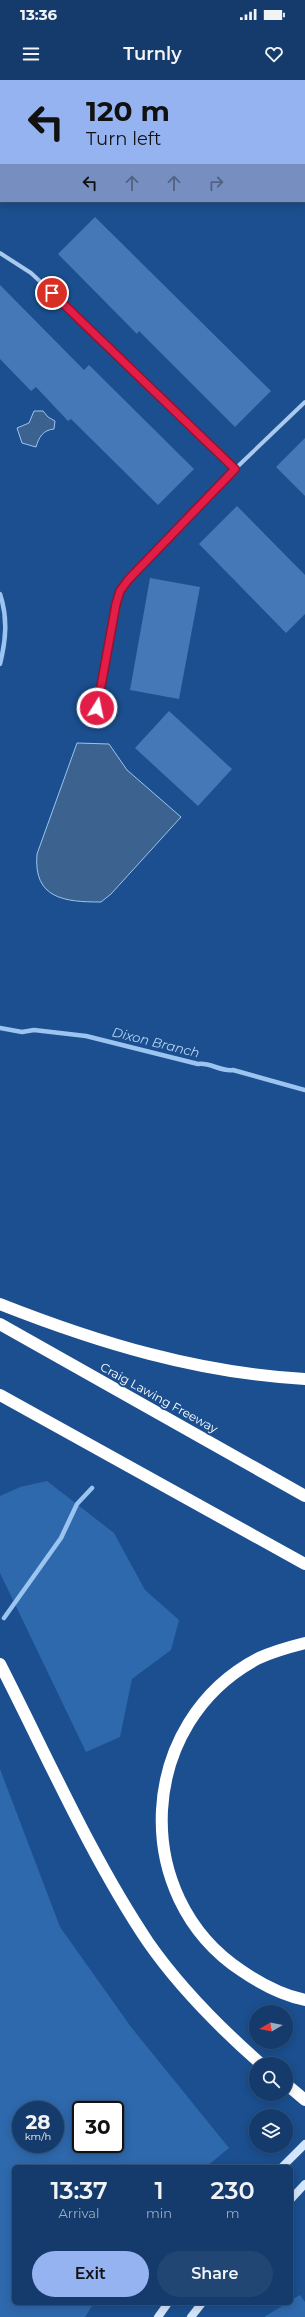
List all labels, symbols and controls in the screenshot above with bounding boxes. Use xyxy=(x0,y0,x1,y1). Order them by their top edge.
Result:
text: 13:36 xyxy=(20,5,57,24)
icon: menu xyxy=(20,43,42,65)
text: Turnly xyxy=(123,43,182,65)
icon: heart xyxy=(263,43,285,65)
text: 120 m xyxy=(86,94,170,128)
icon: left xyxy=(20,96,72,148)
text: Turn left xyxy=(86,128,161,150)
icon: left xyxy=(79,172,101,194)
icon: ahead xyxy=(121,172,143,194)
icon: ahead xyxy=(163,172,185,194)
icon: right xyxy=(205,172,227,194)
pin xyxy=(35,276,69,310)
icon: arrive xyxy=(41,282,63,304)
position arrow xyxy=(76,687,118,729)
water label: Dixon Branch xyxy=(111,1023,201,1061)
street label: Craig Lawing Freeway xyxy=(98,1359,221,1436)
north arrow xyxy=(249,2005,293,2049)
map controls xyxy=(249,2005,293,2153)
button: search xyxy=(249,2057,293,2101)
speed limit sign: 30 xyxy=(72,2101,124,2153)
button: layers xyxy=(249,2109,293,2153)
text: 28 xyxy=(26,2110,51,2134)
text: km/h xyxy=(25,2130,51,2143)
text: 13:37 xyxy=(50,2176,108,2205)
text: 1 xyxy=(155,2176,164,2205)
text: 230 xyxy=(211,2176,255,2205)
text: Arrival xyxy=(59,2205,100,2221)
text: min xyxy=(146,2205,172,2221)
text: m xyxy=(226,2205,239,2221)
button: Exit xyxy=(32,2251,149,2297)
button: Share xyxy=(157,2251,273,2297)

